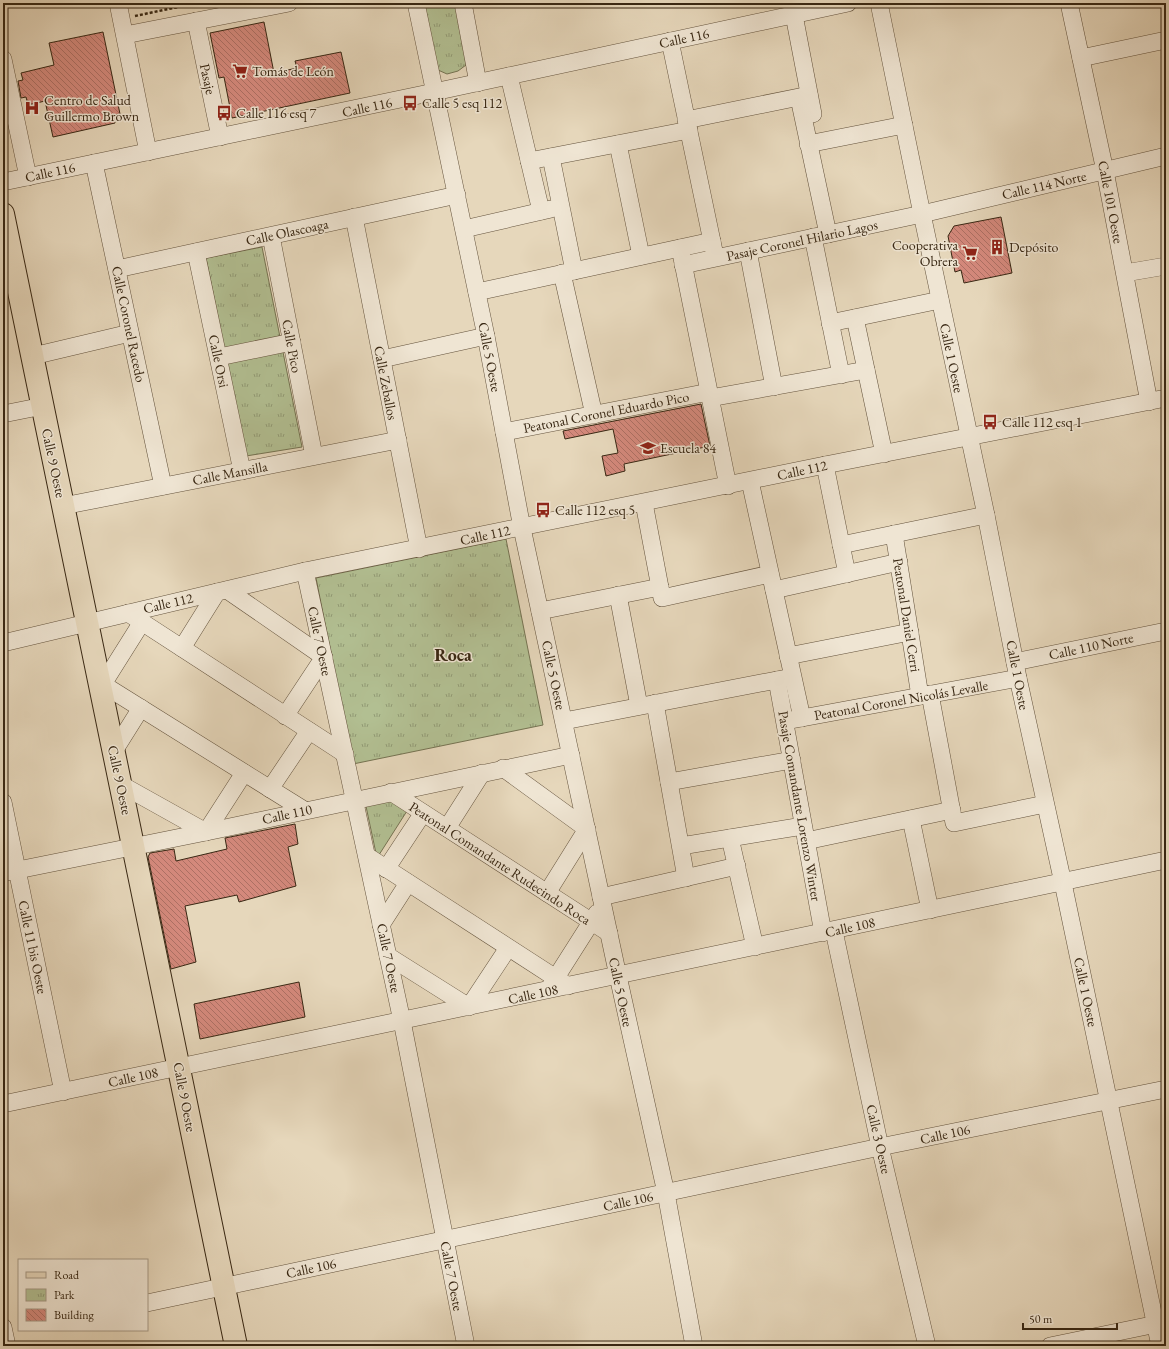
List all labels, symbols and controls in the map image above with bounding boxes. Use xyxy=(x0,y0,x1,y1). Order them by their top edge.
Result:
street label: Calle 116 xyxy=(657,24,711,52)
street label: Pasaje xyxy=(196,62,220,97)
supermarket icon: Tomás de León xyxy=(231,62,249,80)
place label: Tomás de León xyxy=(252,62,334,80)
place label: Centro de Salud Guillermo Brown xyxy=(44,91,140,125)
street label: Calle 116 xyxy=(340,93,394,121)
bus stop icon: Calle 5 esq 112 xyxy=(401,94,419,112)
place label: Calle 5 esq 112 xyxy=(422,94,503,112)
hospital icon: Centro de Salud Guillermo Brown xyxy=(23,99,41,117)
bus stop icon: Calle 116 esq 7 xyxy=(215,104,233,122)
place label: Calle 116 esq 7 xyxy=(236,104,317,122)
street label: Calle 116 xyxy=(23,158,77,186)
street label: Calle 101 Oeste xyxy=(1094,159,1128,245)
street label: Calle 114 Norte xyxy=(1000,166,1088,203)
street label: Calle Olascoaga xyxy=(244,214,330,250)
street label: Pasaje Coronel Hilario Lagos xyxy=(725,215,880,265)
place label: Cooperativa Obrera xyxy=(892,236,958,270)
building icon: Depósito xyxy=(988,238,1006,256)
place label: Depósito xyxy=(1009,238,1059,256)
supermarket icon: Cooperativa Obrera xyxy=(961,244,979,262)
street label: Calle Coronel Racedo xyxy=(108,264,150,384)
street label: Calle Pico xyxy=(278,318,306,374)
street label: Calle 5 Oeste xyxy=(474,321,506,394)
street label: Calle 1 Oeste xyxy=(936,322,968,395)
street label: Calle Orsi xyxy=(205,333,234,390)
street label: Calle Zeballos xyxy=(370,344,402,422)
street label: Peatonal Coronel Eduardo Pico xyxy=(522,387,691,437)
bus stop icon: Calle 112 esq 1 xyxy=(981,413,999,431)
place label: Calle 112 esq 1 xyxy=(1002,413,1082,431)
street label: Calle 9 Oeste xyxy=(38,427,70,500)
school or university icon: Escuela 84 xyxy=(639,439,657,457)
place label: Escuela 84 xyxy=(660,439,716,457)
street label: Calle 112 xyxy=(775,456,829,484)
street label: Calle Mansilla xyxy=(191,457,269,489)
bus stop icon: Calle 112 esq 5 xyxy=(534,501,552,519)
place label: Calle 112 esq 5 xyxy=(555,501,635,519)
street label: Calle 112 xyxy=(458,521,512,549)
street label: Peatonal Daniel Cerri xyxy=(889,557,925,674)
street label: Calle 112 xyxy=(141,588,195,617)
street label: Calle 7 Oeste xyxy=(304,605,336,678)
street label: Calle 110 Norte xyxy=(1047,628,1135,664)
street label: Calle 5 Oeste xyxy=(538,639,570,712)
street label: Calle 1 Oeste xyxy=(1002,639,1034,712)
district label: Roca xyxy=(434,643,472,666)
street label: Peatonal Coronel Nicolás Levalle xyxy=(813,676,990,724)
street label: Pasaje Comandante Lorenzo Winter xyxy=(774,709,826,903)
street label: Calle 9 Oeste xyxy=(104,744,136,817)
street label: Peatonal Comandante Rudecindo Roca xyxy=(406,797,595,929)
street label: Calle 110 xyxy=(260,800,314,828)
street label: Calle 11 bis Oeste xyxy=(14,899,52,996)
street label: Calle 108 xyxy=(823,913,877,941)
street label: Calle 7 Oeste xyxy=(373,922,405,995)
street label: Calle 5 Oeste xyxy=(605,956,637,1029)
street label: Calle 1 Oeste xyxy=(1070,956,1102,1029)
street label: Calle 108 xyxy=(506,980,560,1008)
street label: Calle 9 Oeste xyxy=(169,1061,201,1134)
street label: Calle 108 xyxy=(106,1063,160,1091)
street label: Calle 3 Oeste xyxy=(862,1103,896,1176)
street label: Calle 106 xyxy=(918,1120,972,1148)
street label: Calle 106 xyxy=(601,1187,655,1215)
street label: Calle 7 Oeste xyxy=(436,1240,468,1313)
street label: Calle 106 xyxy=(284,1254,338,1282)
legend xyxy=(18,1259,148,1331)
text: Road xyxy=(54,1267,80,1283)
text: Park xyxy=(54,1287,75,1303)
scale bar xyxy=(1023,1305,1117,1331)
text: Building xyxy=(54,1307,95,1323)
text: 50 m xyxy=(1029,1311,1053,1327)

